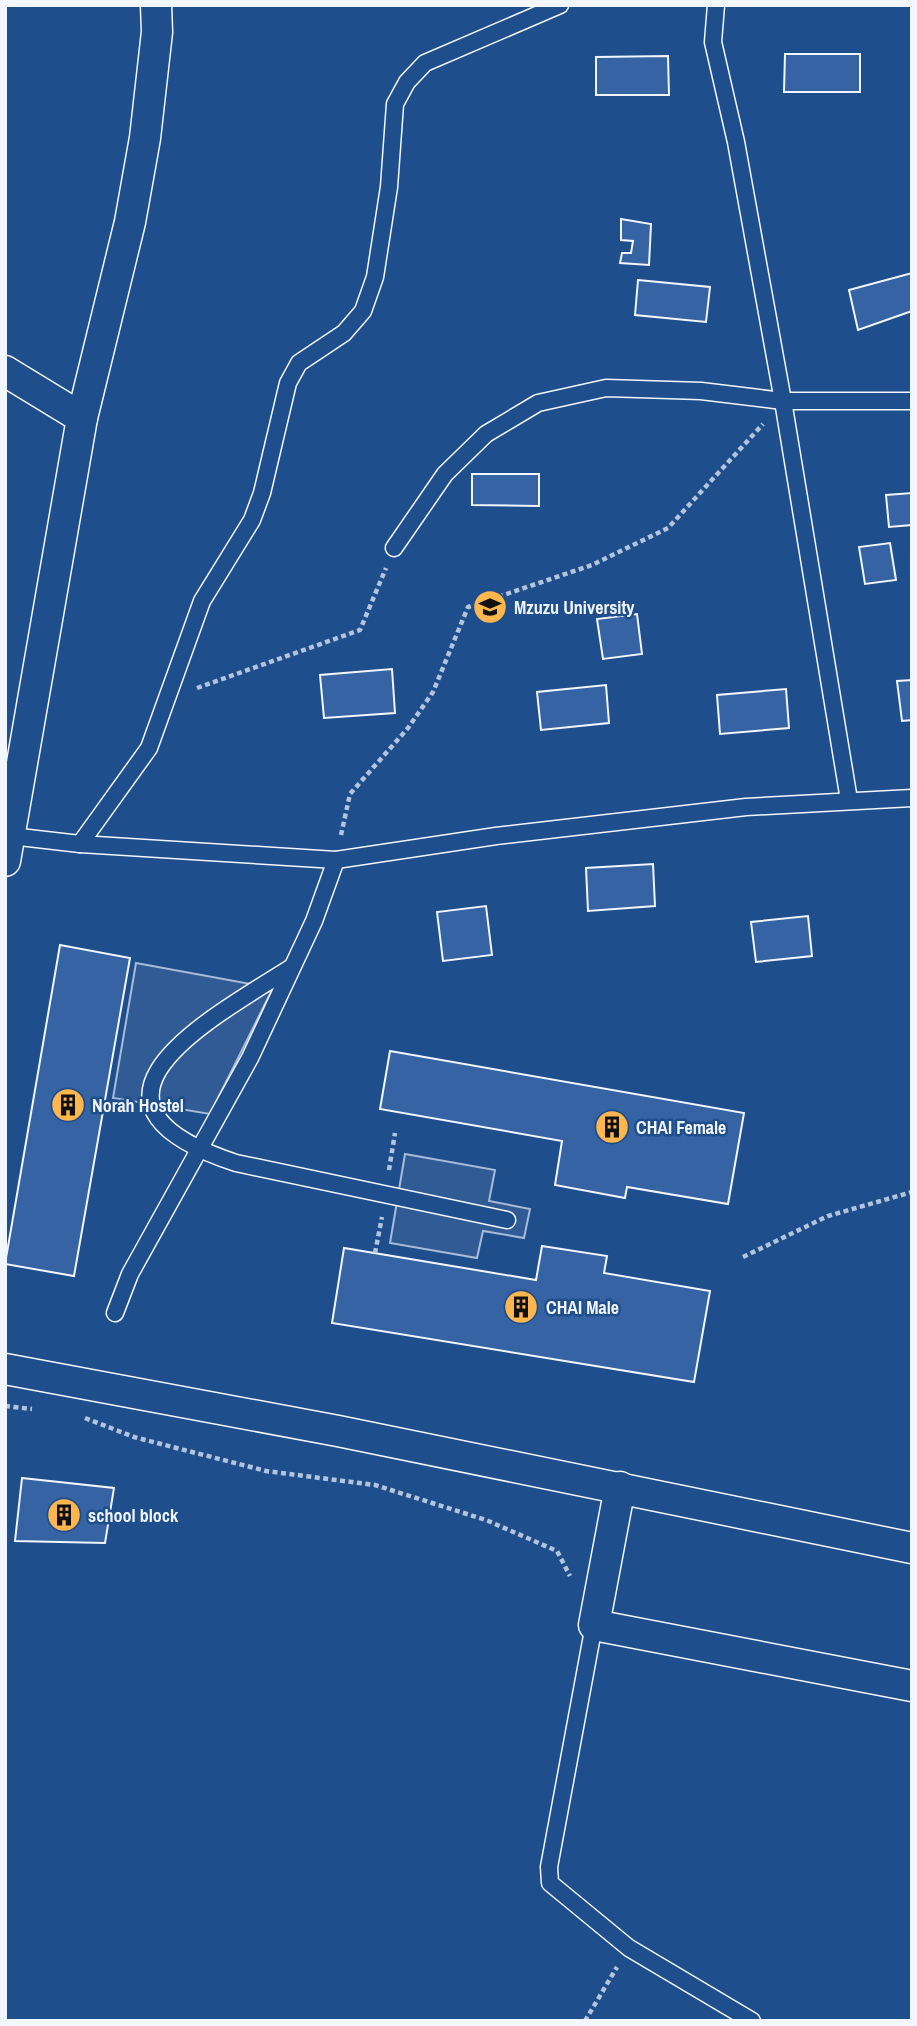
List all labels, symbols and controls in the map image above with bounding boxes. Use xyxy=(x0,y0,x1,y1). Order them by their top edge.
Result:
school or university icon: Mzuzu University xyxy=(471,588,509,626)
place label: Mzuzu University xyxy=(514,595,635,620)
building icon: Norah Hostel xyxy=(49,1086,87,1124)
place label: Norah Hostel xyxy=(92,1093,184,1118)
building icon: CHAI Female xyxy=(593,1108,631,1146)
place label: CHAI Female xyxy=(636,1115,726,1140)
building icon: CHAI Male xyxy=(502,1288,540,1326)
place label: CHAI Male xyxy=(546,1295,619,1320)
building icon: school block xyxy=(45,1496,83,1534)
place label: school block xyxy=(88,1503,179,1528)

